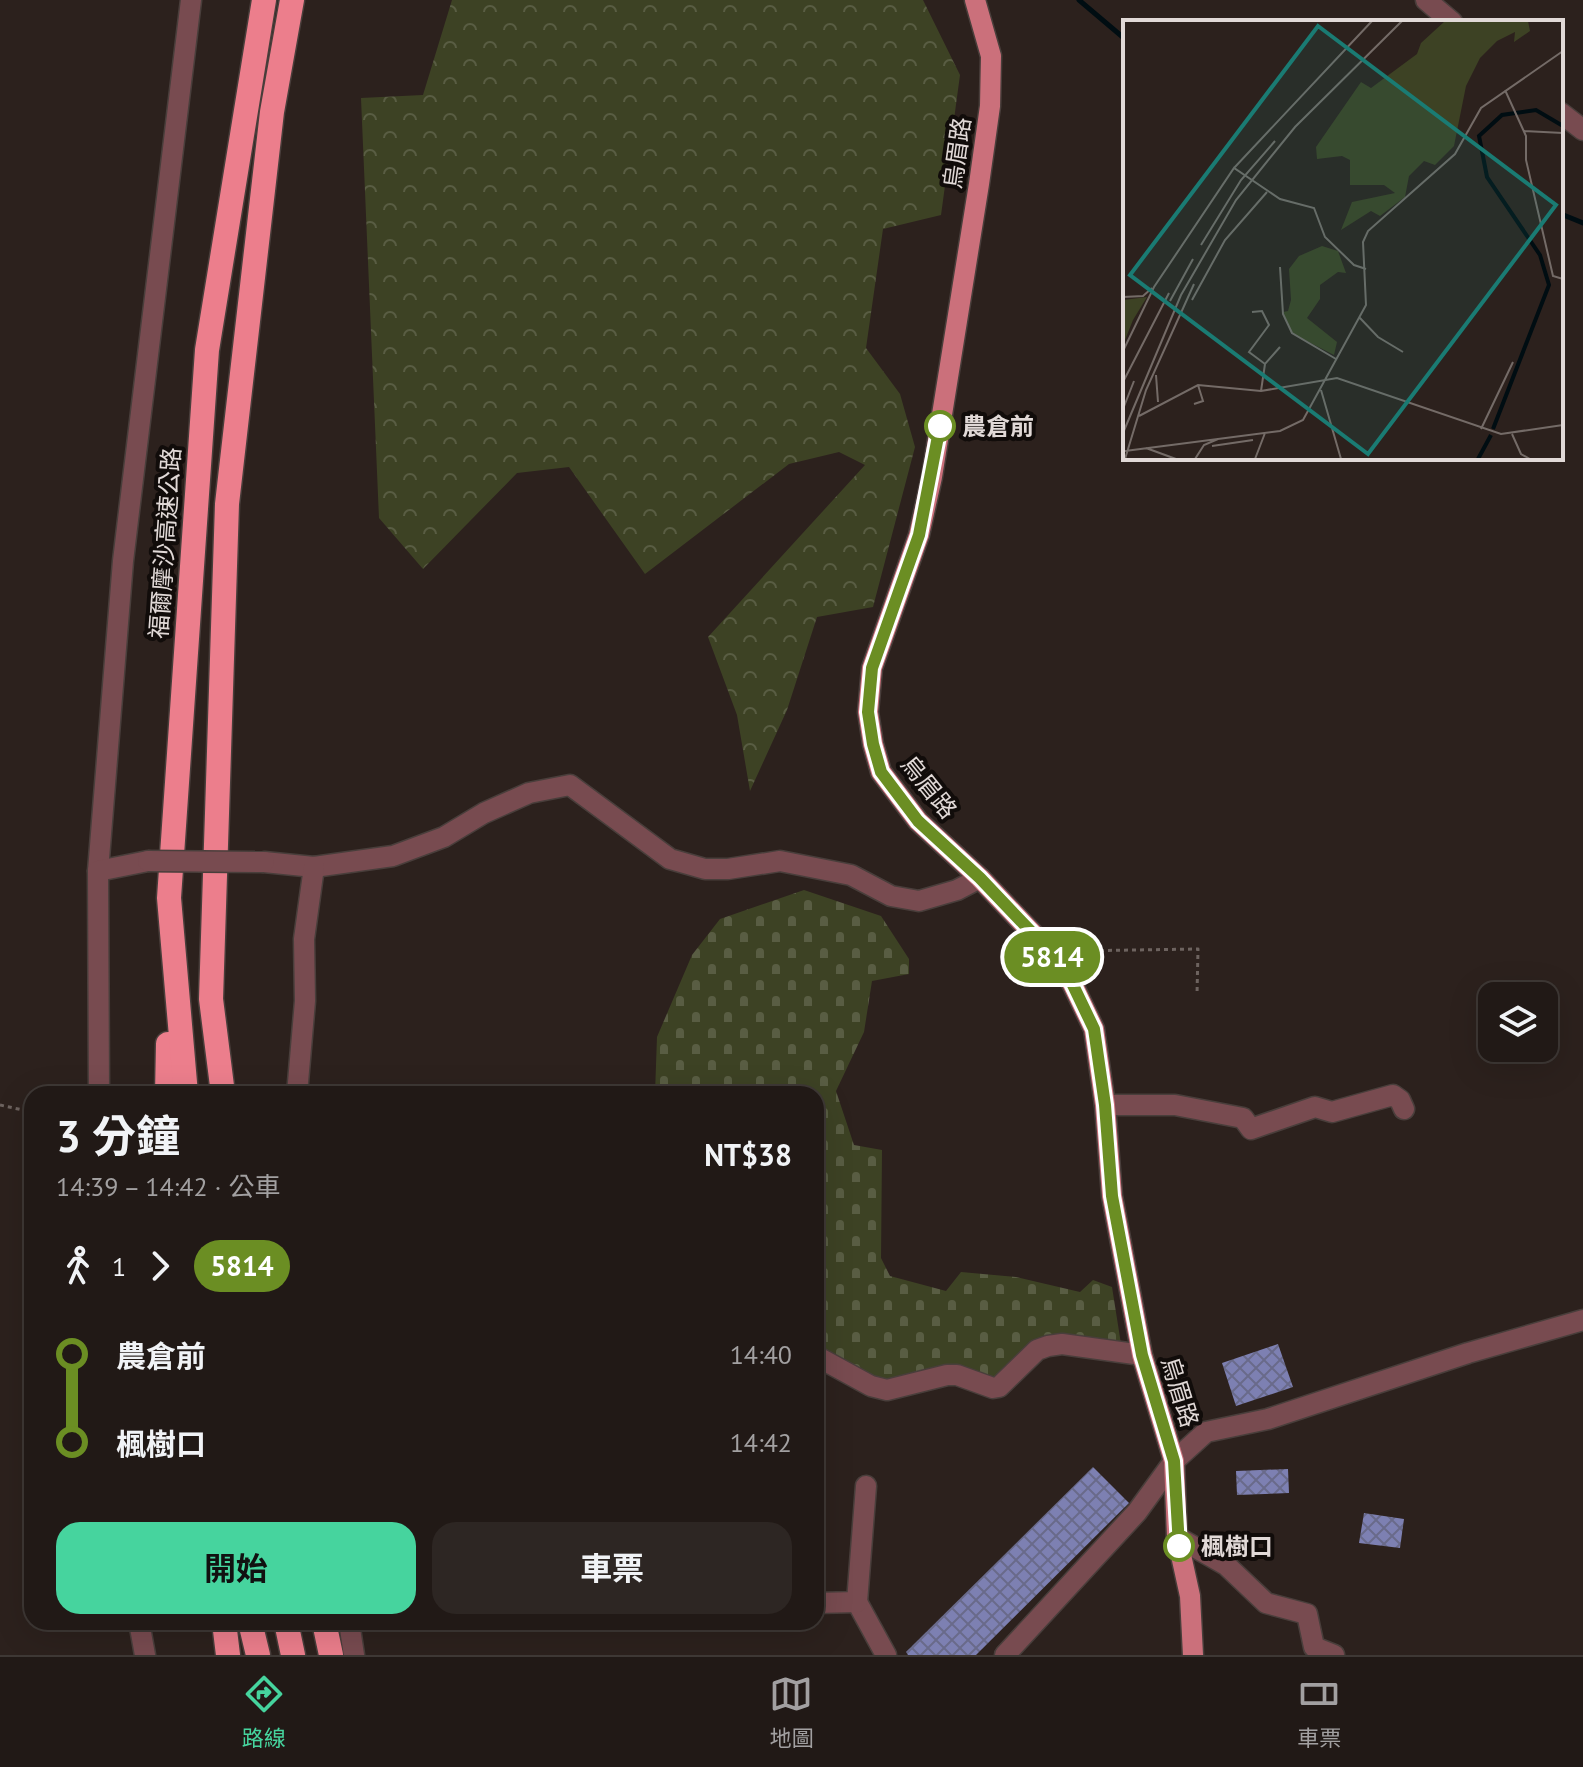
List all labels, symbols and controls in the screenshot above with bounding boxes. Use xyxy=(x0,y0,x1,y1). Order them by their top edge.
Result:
inset map xyxy=(1123,20,1563,460)
street label: 烏眉路 xyxy=(937,115,977,191)
marker: 農倉前 xyxy=(925,411,955,441)
place label: 農倉前 xyxy=(962,411,1034,442)
street label: 福爾摩沙高速公路 xyxy=(143,446,187,640)
street label: 烏眉路 xyxy=(894,749,964,825)
line badge: 5814 xyxy=(996,931,1108,983)
text: 5814 xyxy=(1020,938,1084,975)
map controls xyxy=(1478,982,1558,1062)
button: layers xyxy=(1478,982,1558,1062)
text: 3 分鐘 xyxy=(56,1107,180,1164)
text: NT$38 xyxy=(704,1135,792,1174)
text: 14:39 – 14:42 · 公車 xyxy=(56,1170,280,1203)
icon: walk xyxy=(56,1244,100,1288)
icon: forward xyxy=(138,1244,182,1288)
text: 5814 xyxy=(210,1247,274,1284)
text: 1 xyxy=(112,1250,126,1283)
text: 農倉前 xyxy=(116,1336,206,1375)
text: 14:40 xyxy=(730,1338,792,1371)
street label: 烏眉路 xyxy=(1155,1353,1205,1431)
text: 楓樹口 xyxy=(116,1424,206,1463)
text: 14:42 xyxy=(730,1426,792,1459)
button: 開始 xyxy=(56,1522,416,1614)
button: 車票 xyxy=(432,1522,792,1614)
marker: 楓樹口 xyxy=(1164,1531,1194,1561)
place label: 楓樹口 xyxy=(1201,1531,1273,1562)
tab: 路線 xyxy=(242,1672,286,1752)
tab: 地圖 xyxy=(769,1672,813,1752)
tab: 車票 xyxy=(1297,1672,1341,1752)

